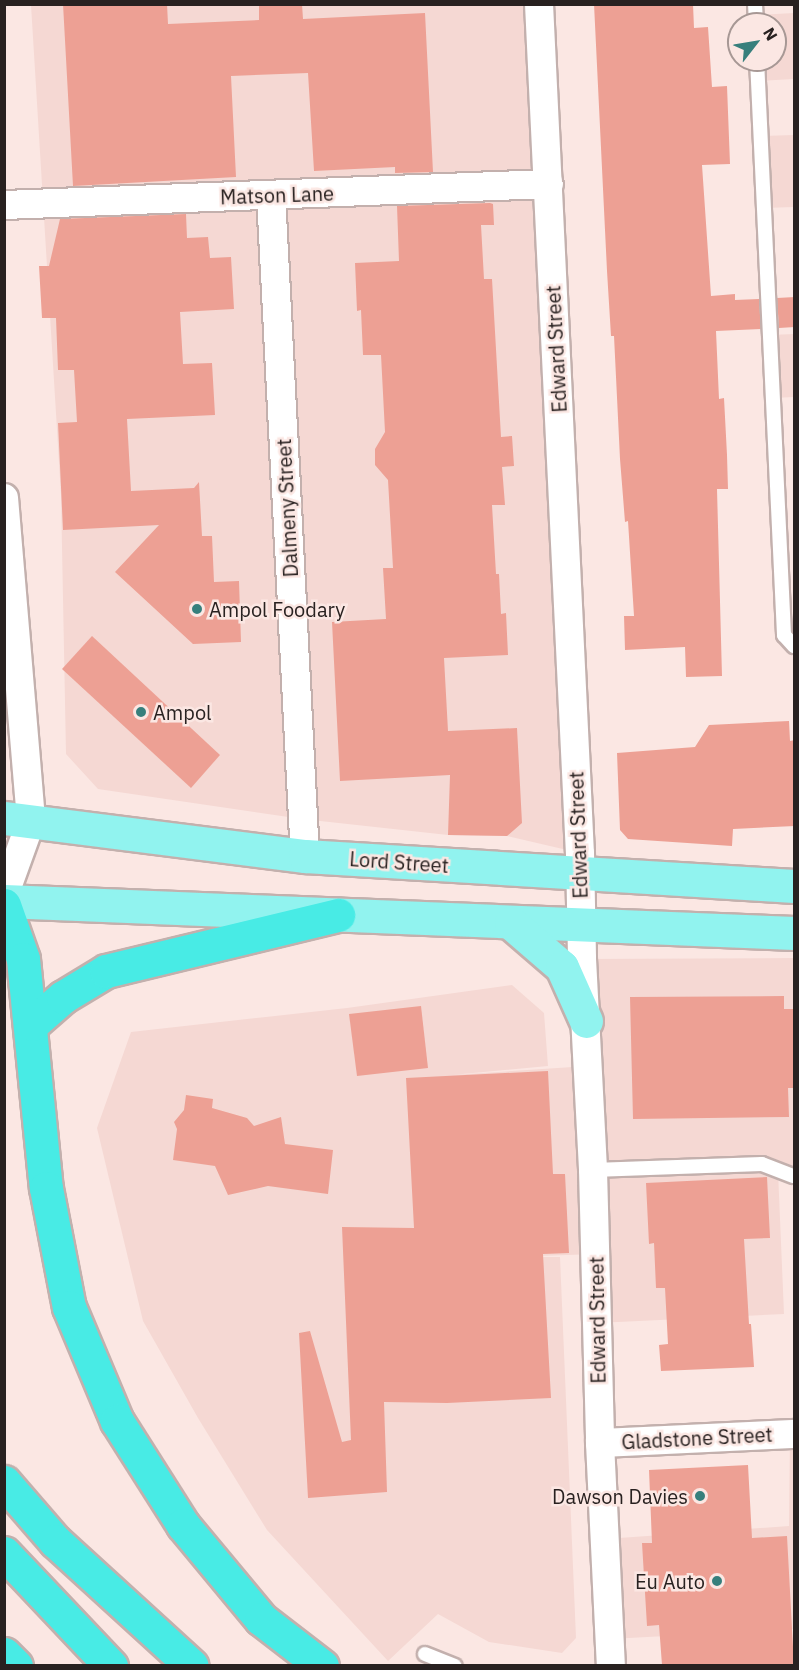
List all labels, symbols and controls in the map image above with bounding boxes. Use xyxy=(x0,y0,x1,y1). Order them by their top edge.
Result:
north arrow xyxy=(727,12,787,72)
text: N xyxy=(759,24,782,44)
street label: Matson Lane xyxy=(220,181,334,209)
street label: Edward Street xyxy=(541,285,571,413)
street label: Dalmeny Street xyxy=(271,438,303,578)
place label: Ampol Foodary xyxy=(209,597,345,621)
marker: Ampol Foodary xyxy=(190,602,204,616)
place label: Ampol xyxy=(153,700,212,724)
marker: Ampol xyxy=(134,705,148,719)
street label: Edward Street xyxy=(564,771,592,899)
street label: Lord Street xyxy=(349,847,449,877)
street label: Edward Street xyxy=(584,1256,610,1384)
street label: Gladstone Street xyxy=(621,1422,773,1454)
place label: Dawson Davies xyxy=(552,1484,688,1508)
marker: Dawson Davies xyxy=(693,1489,707,1503)
place label: Eu Auto xyxy=(635,1569,705,1593)
marker: Eu Auto xyxy=(710,1574,724,1588)

